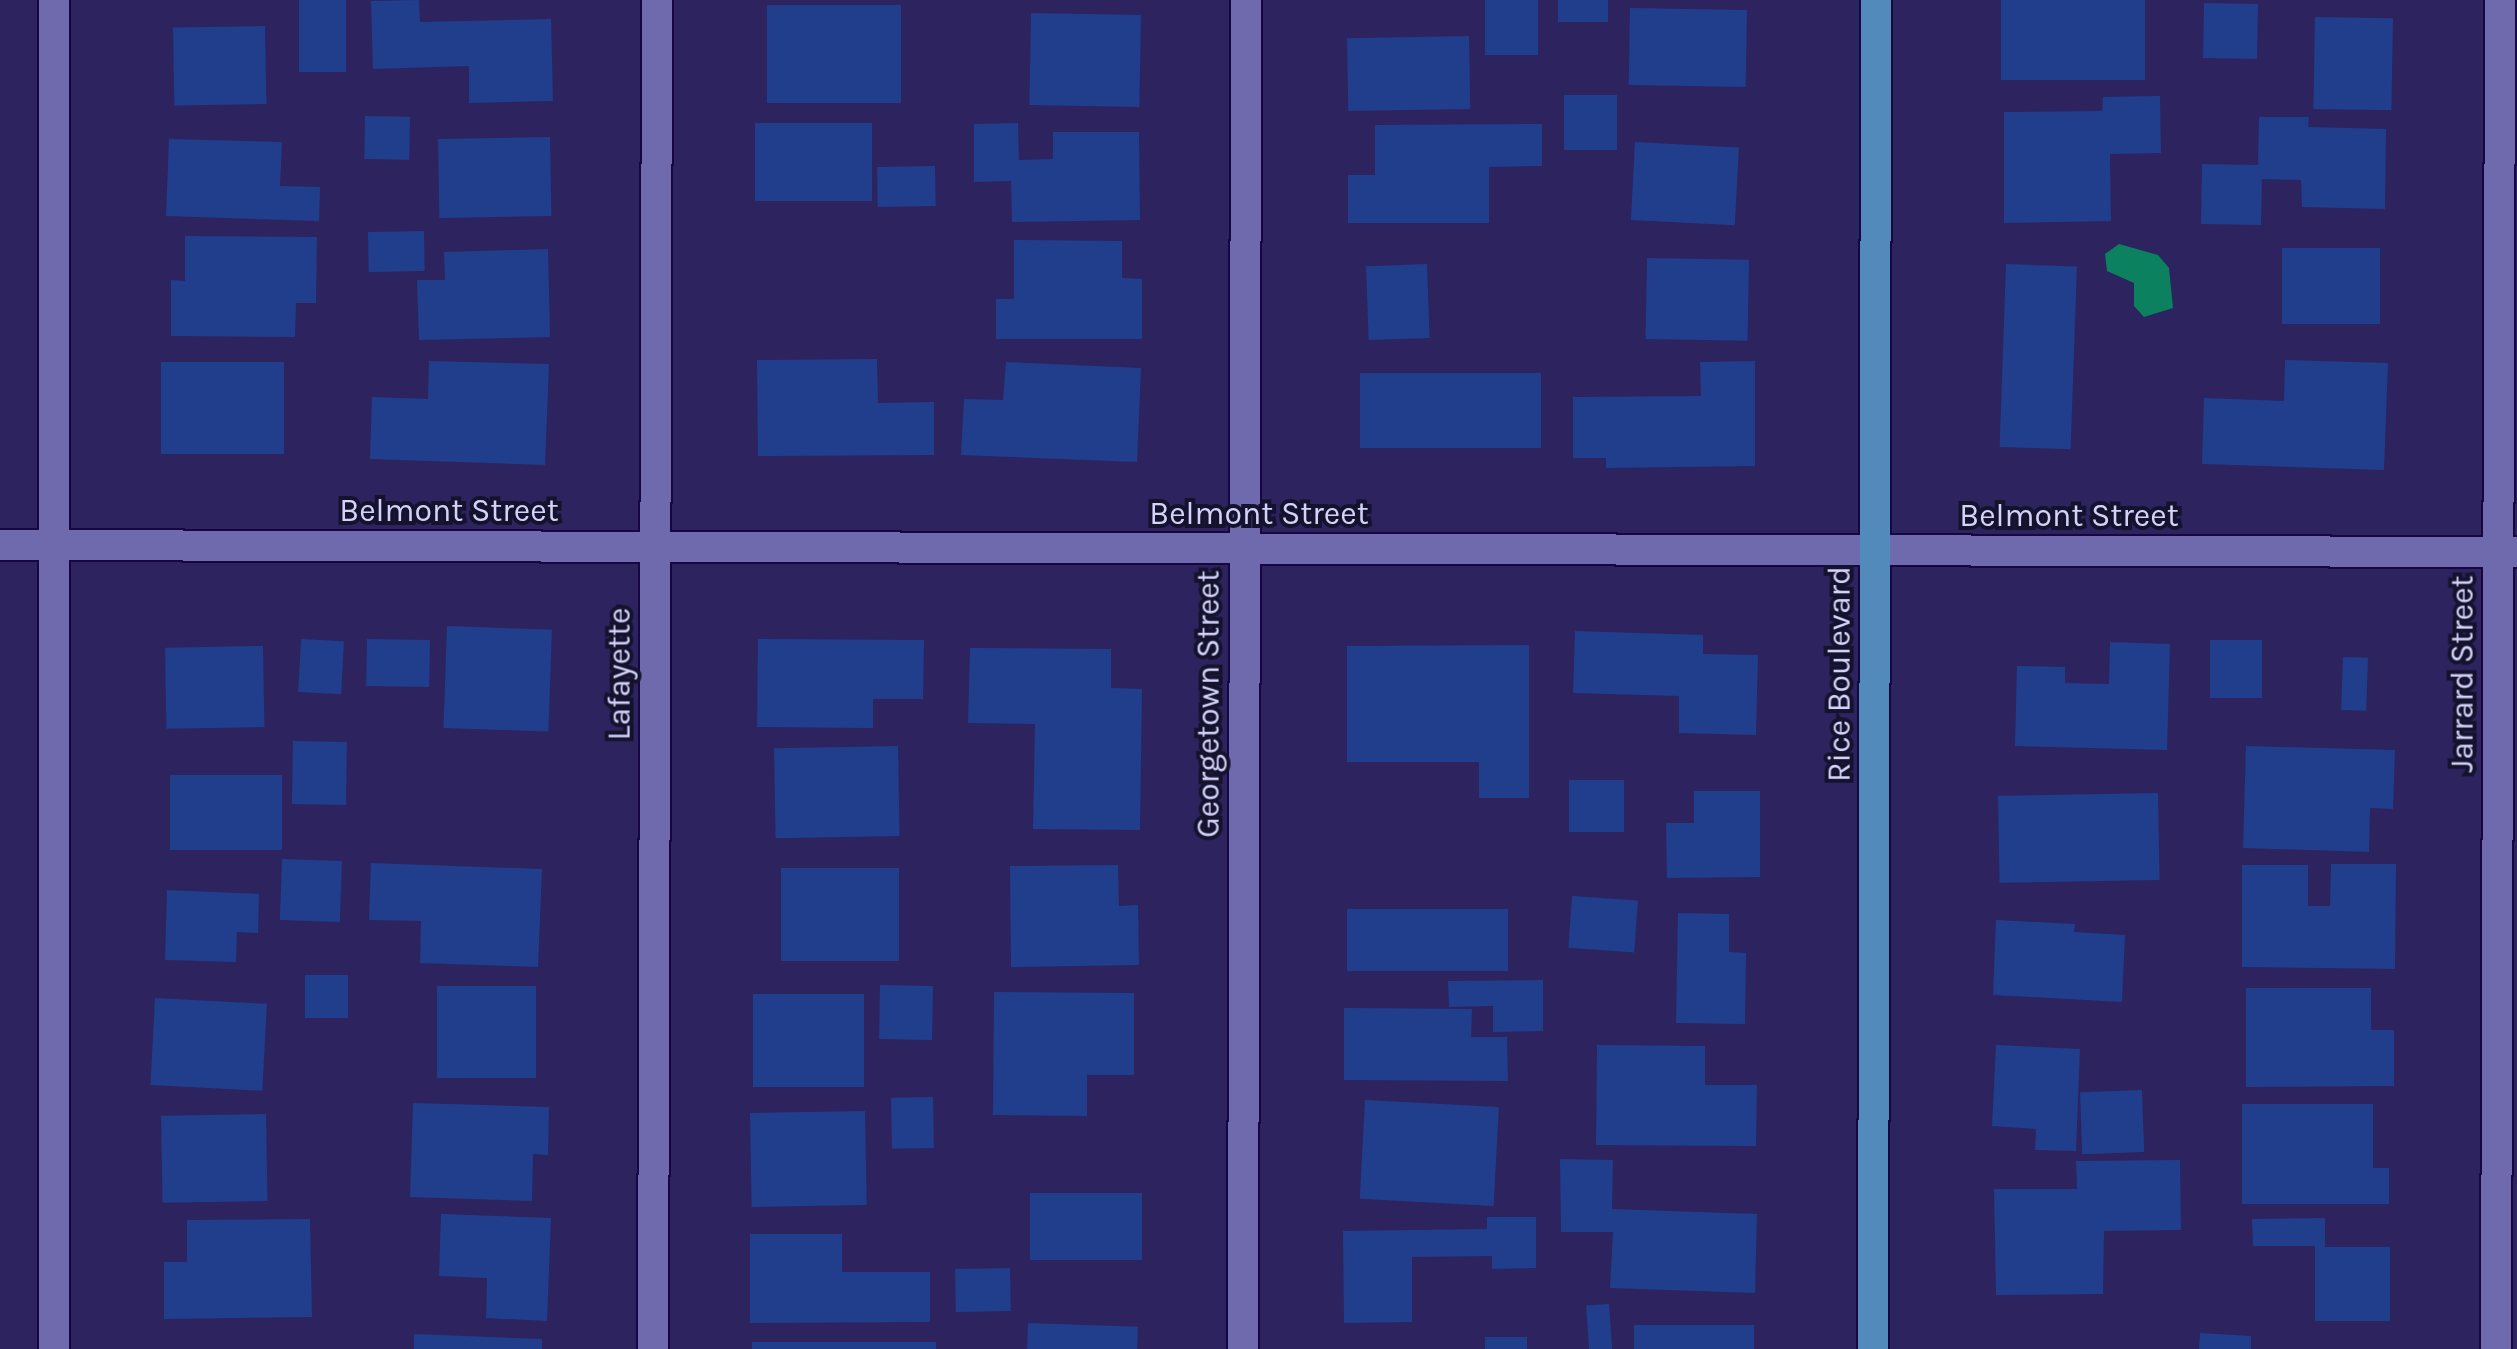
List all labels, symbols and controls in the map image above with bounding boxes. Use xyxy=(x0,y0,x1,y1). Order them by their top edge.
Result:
street label: Belmont Street xyxy=(339,492,559,530)
street label: Belmont Street xyxy=(1149,495,1369,533)
street label: Belmont Street xyxy=(1959,497,2179,535)
street label: Rice Boulevard xyxy=(1821,566,1859,782)
street label: Georgetown Street xyxy=(1190,570,1228,838)
street label: Jarrard Street xyxy=(2444,575,2482,773)
street label: Lafayette xyxy=(601,608,639,740)

